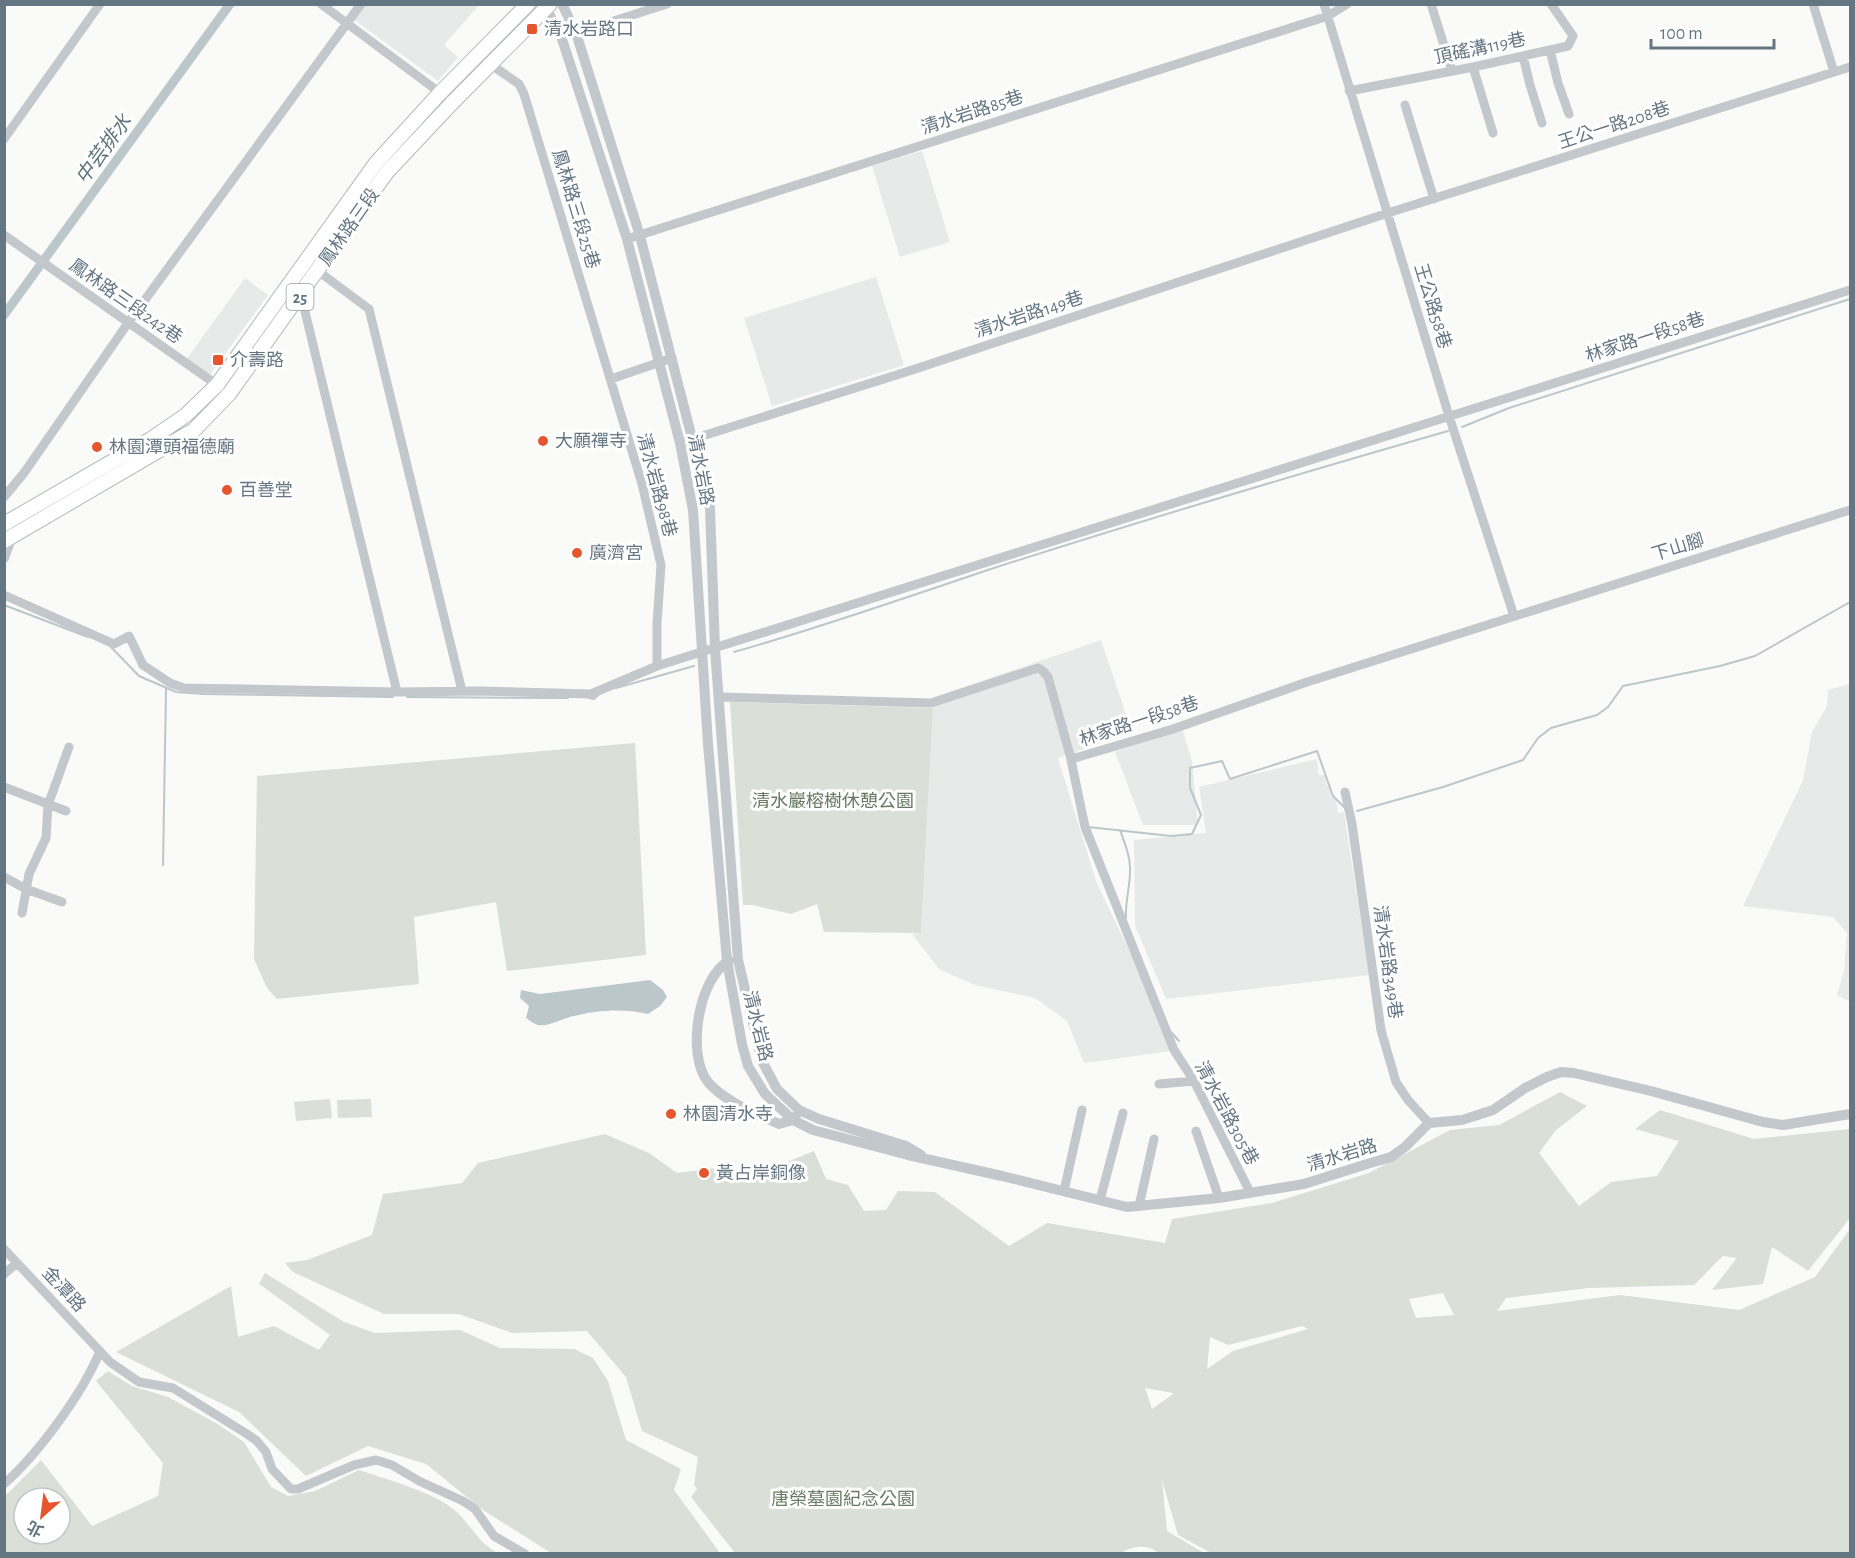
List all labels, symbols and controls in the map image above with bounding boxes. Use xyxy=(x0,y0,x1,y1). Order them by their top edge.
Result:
scale bar xyxy=(1651,12,1774,50)
place label: 清水岩路口 xyxy=(544,19,634,39)
marker: 清水岩路口 xyxy=(525,22,539,36)
text: 100 m xyxy=(1660,25,1703,43)
street label: 頂磘溝119巷 xyxy=(1433,29,1527,67)
street label: 清水岩路85巷 xyxy=(918,86,1026,138)
street label: 王公一路208巷 xyxy=(1556,98,1672,152)
water label: 中芸排水 xyxy=(71,110,136,188)
street label: 鳳林路三段25巷 xyxy=(548,147,604,271)
street label: 鳳林路三段 xyxy=(315,184,383,270)
street label: 鳳林路三段242巷 xyxy=(66,255,186,347)
street label: 王公路58巷 xyxy=(1411,261,1455,351)
road number: 25 xyxy=(286,284,314,310)
street label: 清水岩路149巷 xyxy=(972,287,1086,341)
street label: 林家路一段58巷 xyxy=(1583,308,1707,366)
place label: 介壽路 xyxy=(230,350,284,370)
marker: 介壽路 xyxy=(211,353,225,367)
place label: 大願禪寺 xyxy=(555,431,627,451)
street label: 清水岩路98巷 xyxy=(633,431,681,539)
street label: 清水岩路 xyxy=(684,433,718,507)
marker: 大願禪寺 xyxy=(536,434,550,448)
place label: 林園潭頭福德廟 xyxy=(109,437,235,457)
marker: 林園潭頭福德廟 xyxy=(90,440,104,454)
place label: 百善堂 xyxy=(239,480,293,500)
marker: 百善堂 xyxy=(220,483,234,497)
street label: 下山腳 xyxy=(1649,530,1707,564)
place label: 廣濟宮 xyxy=(589,543,643,563)
marker: 廣濟宮 xyxy=(570,546,584,560)
street label: 林家路一段58巷 xyxy=(1077,692,1201,750)
park label: 清水巖榕樹休憩公園 xyxy=(752,791,914,811)
street label: 清水岩路349巷 xyxy=(1370,904,1406,1020)
street label: 清水岩路 xyxy=(740,989,776,1063)
street label: 清水岩路305巷 xyxy=(1191,1058,1263,1168)
place label: 林園清水寺 xyxy=(683,1104,773,1124)
marker: 林園清水寺 xyxy=(664,1107,678,1121)
street label: 清水岩路 xyxy=(1305,1135,1379,1175)
place label: 黃占岸銅像 xyxy=(716,1163,806,1183)
marker: 黃占岸銅像 xyxy=(697,1166,711,1180)
street label: 金潭路 xyxy=(38,1262,90,1316)
north arrow xyxy=(12,1486,72,1546)
park label: 唐榮墓園紀念公園 xyxy=(771,1489,915,1509)
text: 北 xyxy=(24,1518,46,1540)

